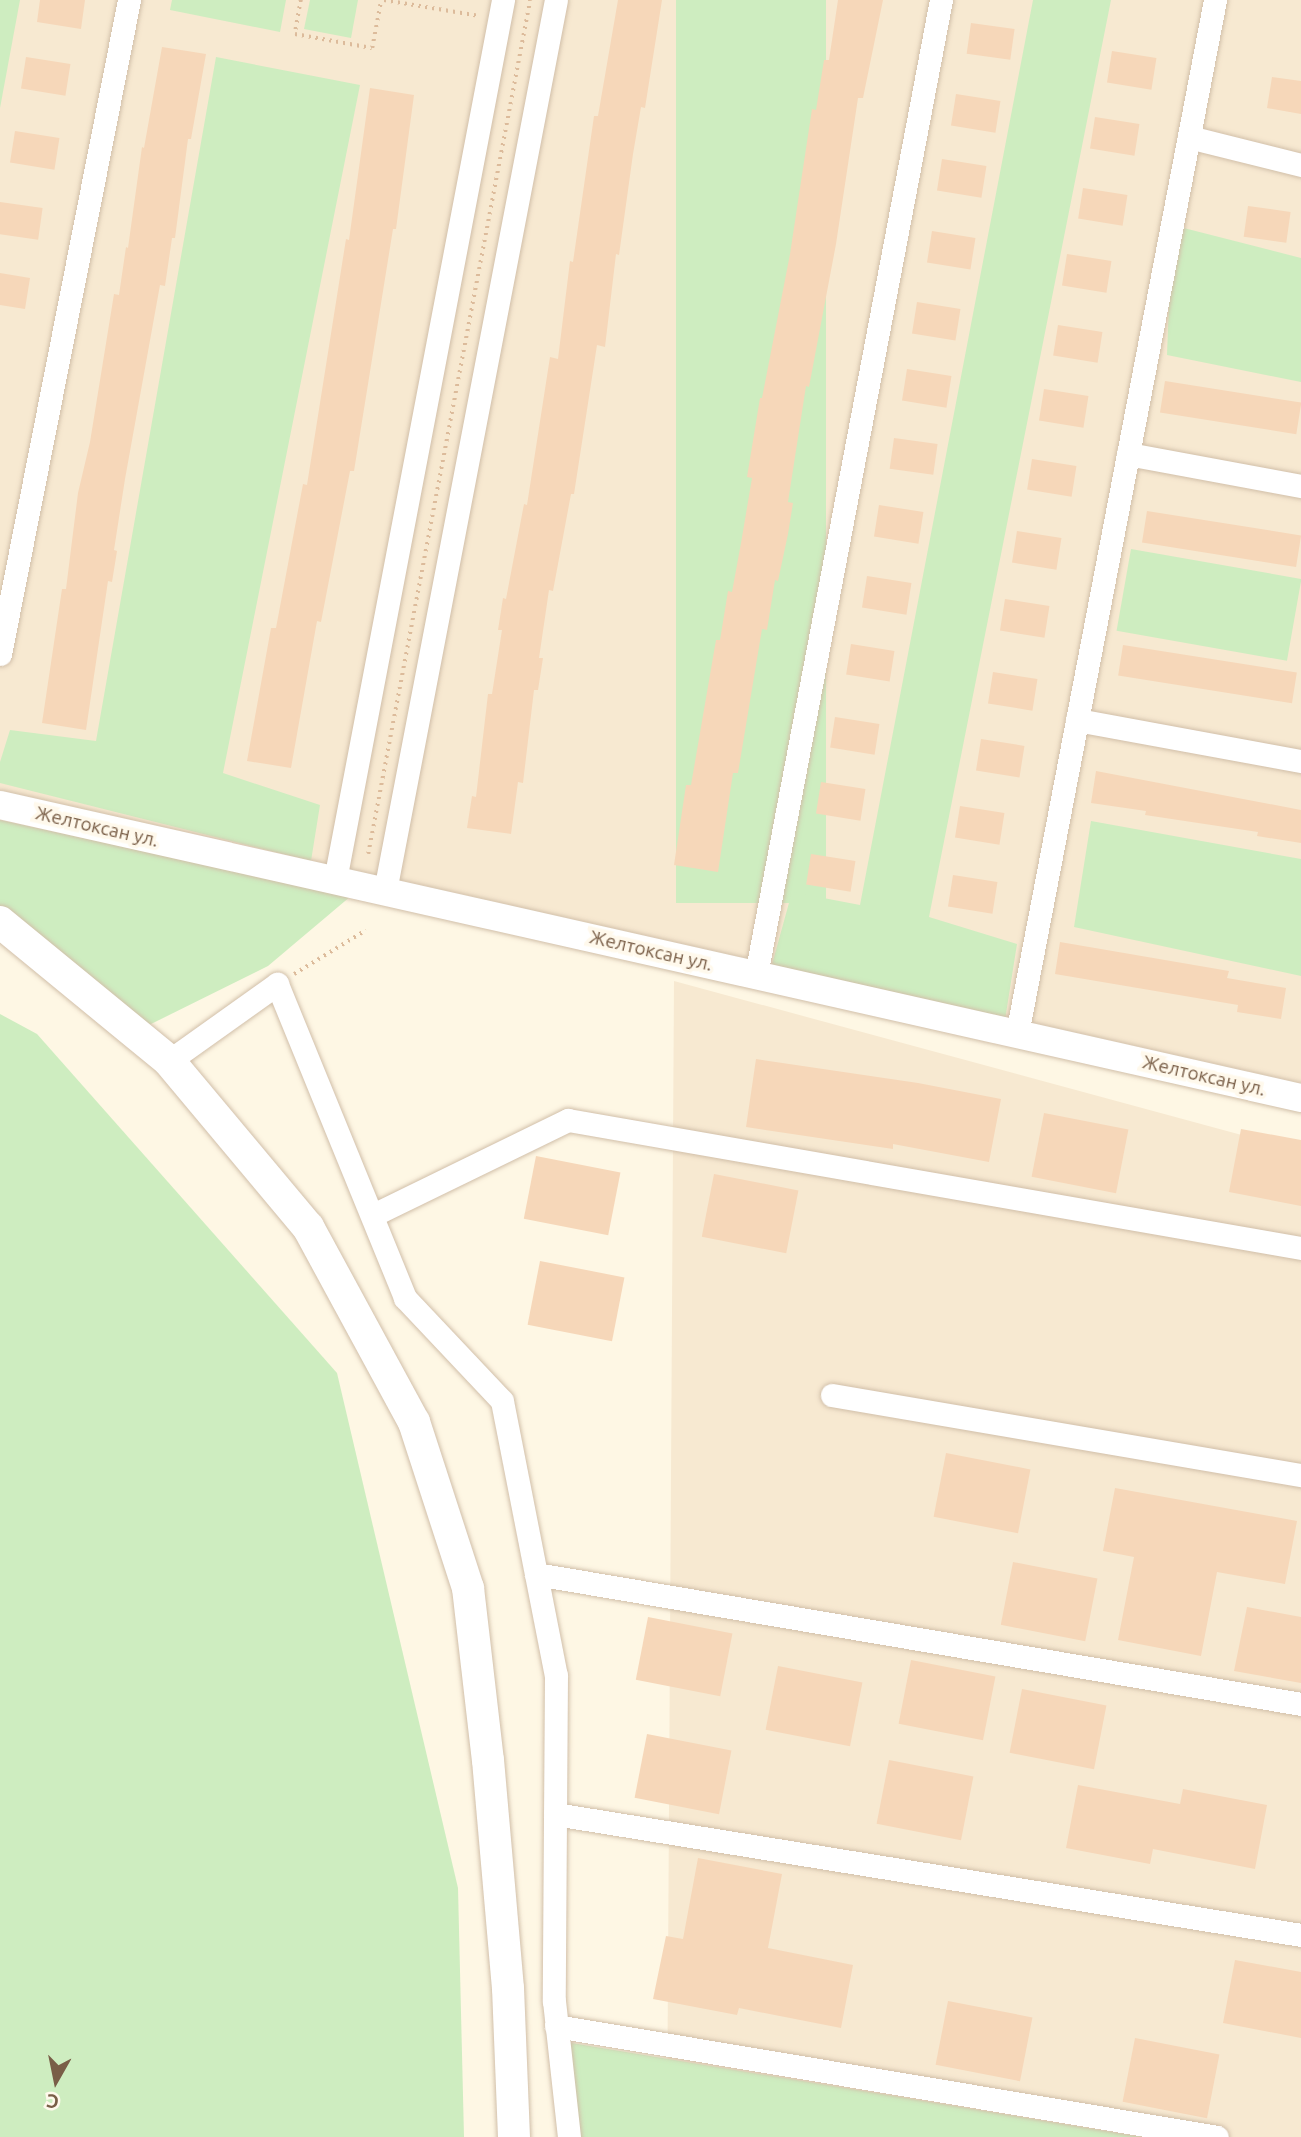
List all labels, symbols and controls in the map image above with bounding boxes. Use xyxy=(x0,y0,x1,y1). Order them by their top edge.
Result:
street label: Желтоксан ул. xyxy=(33,802,161,852)
street label: Желтоксан ул. xyxy=(587,926,715,976)
street label: Желтоксан ул. xyxy=(1140,1051,1268,1101)
north arrow xyxy=(21,2046,91,2116)
text: С xyxy=(45,2090,60,2114)

